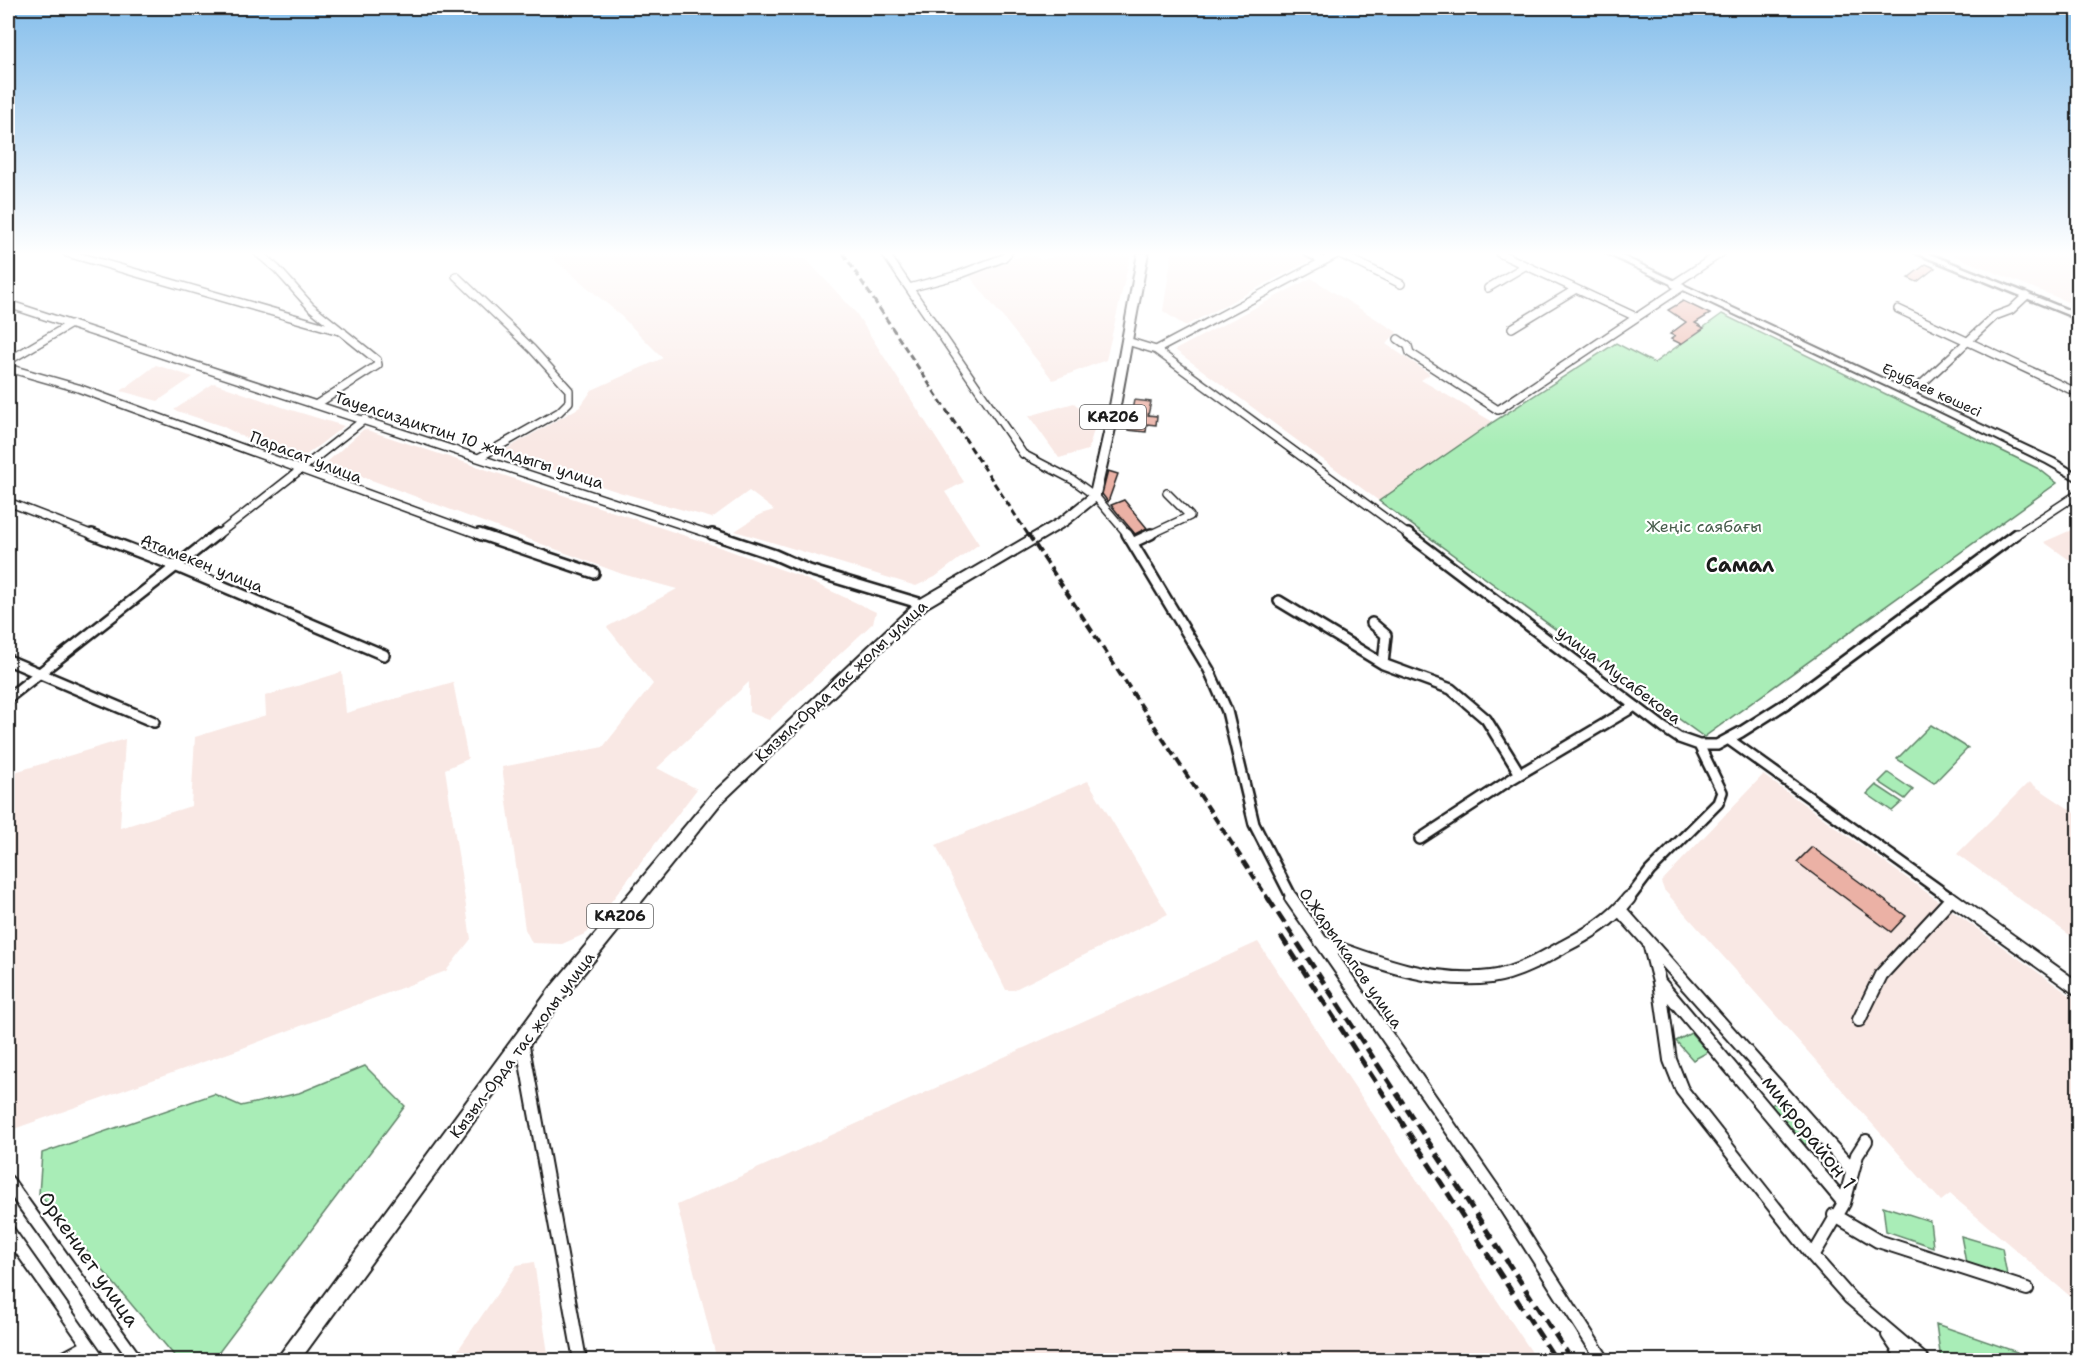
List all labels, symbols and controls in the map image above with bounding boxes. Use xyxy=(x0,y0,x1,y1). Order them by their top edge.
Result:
street label: Ерубаев көшесі xyxy=(1879,359,1985,421)
street label: Тауелсиздиктин 10 жылдыгы улица xyxy=(332,386,606,494)
road number: KАZ06 xyxy=(1080,405,1146,429)
street label: Парасат улица xyxy=(247,426,365,488)
park label: Жеңіс саябағы xyxy=(1646,516,1762,537)
street label: Атамекен улица xyxy=(138,529,266,597)
district label: Самал xyxy=(1706,552,1774,578)
street label: Кызыл-Орда тас жолы улица xyxy=(750,595,932,767)
street label: улица Мусабекова xyxy=(1552,621,1686,729)
street label: О.Жарылкапов улица xyxy=(1294,883,1408,1033)
road number: KАZ06 xyxy=(587,904,653,928)
street label: Кызыл-Орда тас жолы улица xyxy=(445,947,599,1143)
street label: микрорайон 1 xyxy=(1756,1070,1862,1194)
street label: Оркениет улица xyxy=(33,1186,146,1332)

